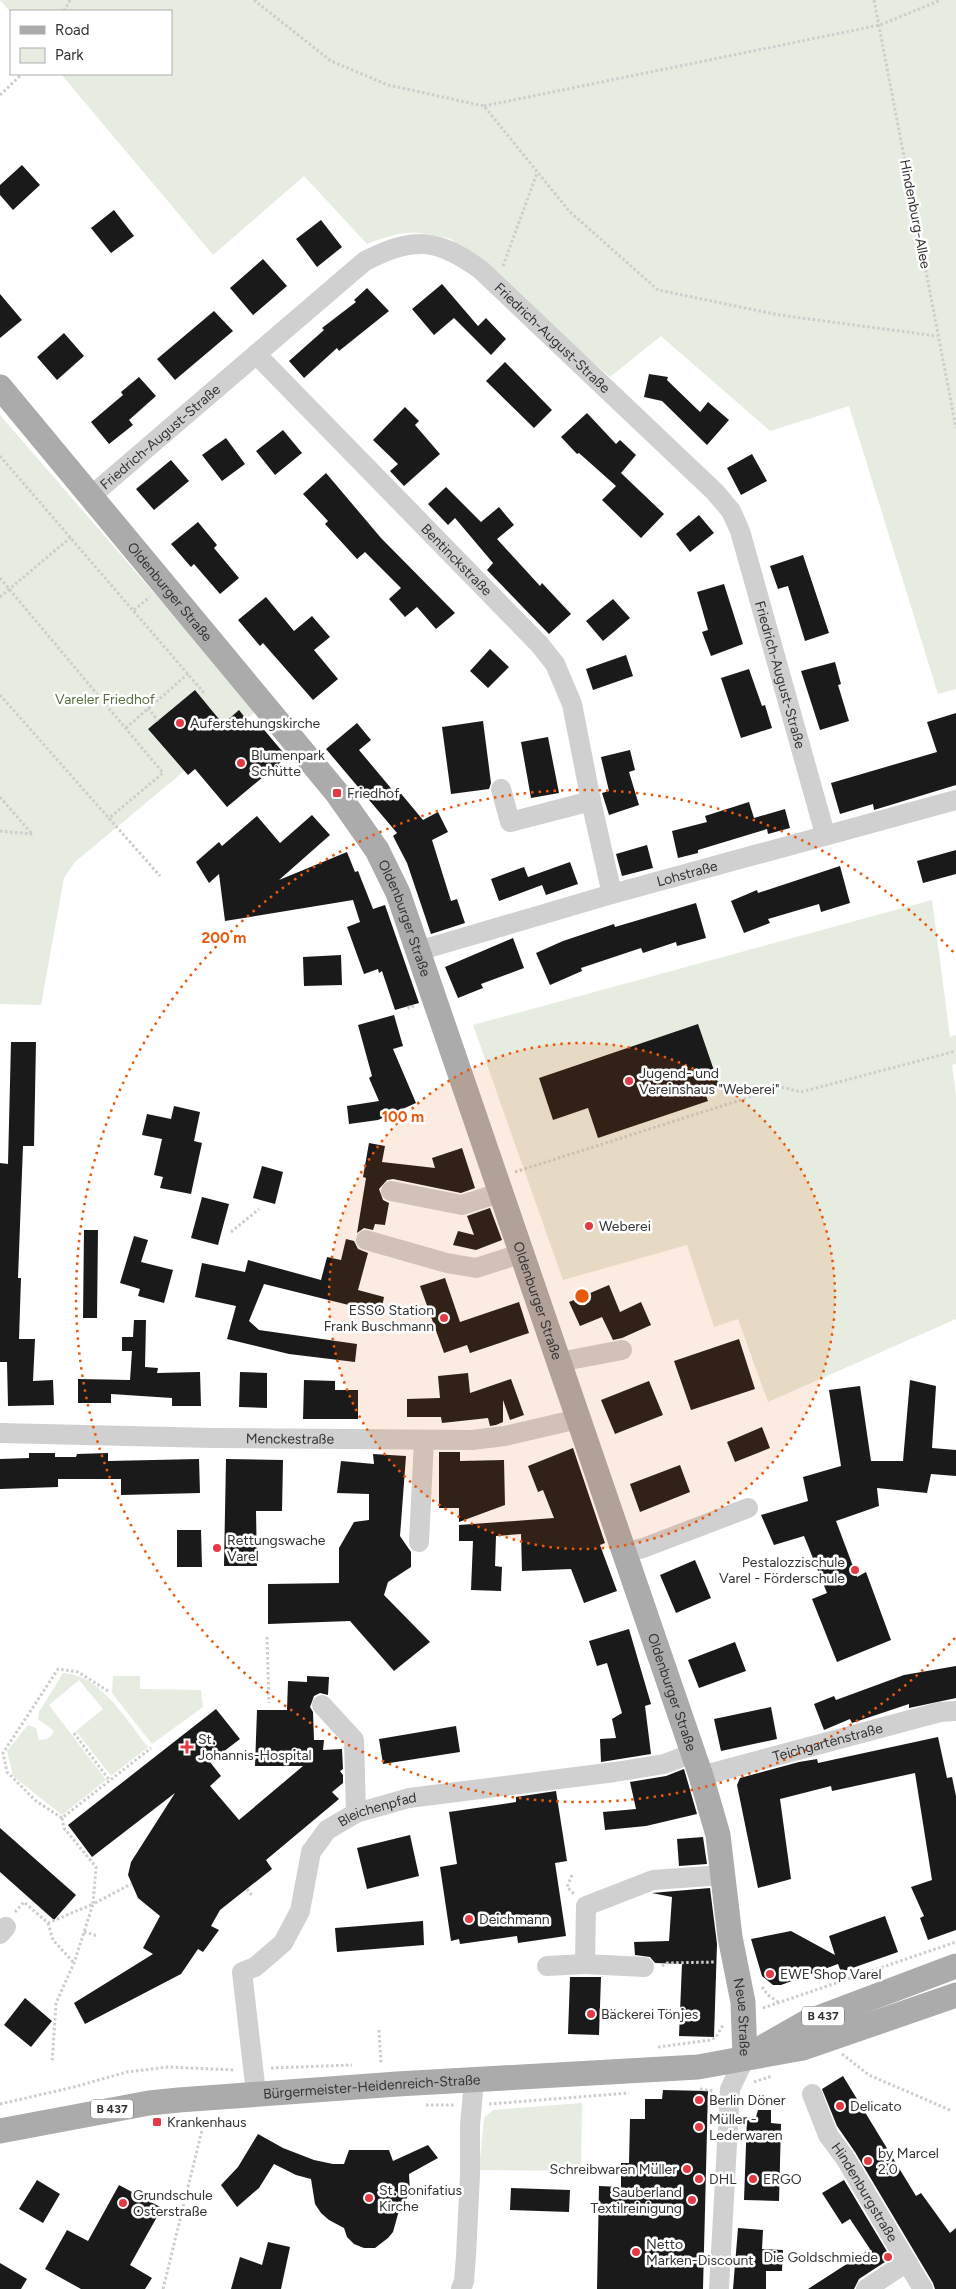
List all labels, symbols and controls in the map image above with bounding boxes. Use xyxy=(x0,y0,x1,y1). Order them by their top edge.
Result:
legend xyxy=(10,10,172,75)
text: Road xyxy=(55,21,90,39)
text: Park xyxy=(55,46,84,64)
street label: Hindenburg-Allee xyxy=(896,158,934,270)
street label: Friedrich-August-Straße xyxy=(491,279,614,397)
street label: Friedrich-August-Straße xyxy=(97,380,224,493)
street label: Bentinckstraße xyxy=(418,520,496,600)
street label: Oldenburger Straße xyxy=(124,539,216,645)
street label: Friedrich-August-Straße xyxy=(751,599,809,751)
park label: Vareler Friedhof xyxy=(55,691,156,708)
place label: Auferstehungskirche xyxy=(190,715,321,732)
marker: Auferstehungskirche xyxy=(174,717,186,729)
place label: Blumenpark Schütte xyxy=(251,747,325,780)
marker: Blumenpark Schütte xyxy=(235,757,247,769)
place label: Friedhof xyxy=(347,785,400,802)
marker: Friedhof xyxy=(331,787,343,799)
street label: Oldenburger Straße xyxy=(375,857,435,979)
street label: Lohstraße xyxy=(655,857,720,890)
text: 200 m xyxy=(202,929,246,947)
place label: Jugend- und Vereinshaus "Weberei" xyxy=(639,1065,779,1098)
marker: Jugend- und Vereinshaus "Weberei" xyxy=(623,1075,635,1087)
text: 100 m xyxy=(382,1108,424,1126)
place label: Weberei xyxy=(599,1218,651,1235)
marker: Weberei xyxy=(583,1220,595,1232)
street label: Oldenburger Straße xyxy=(510,1239,566,1362)
centre of rings xyxy=(573,1287,591,1305)
place label: ESSO Station Frank Buschmann xyxy=(324,1302,434,1335)
marker: ESSO Station Frank Buschmann xyxy=(438,1312,450,1324)
street label: Menckestraße xyxy=(246,1430,335,1447)
place label: Rettungswache Varel xyxy=(227,1532,326,1565)
marker: Rettungswache Varel xyxy=(211,1542,223,1554)
place label: Pestalozzischule Varel - Förderschule xyxy=(719,1554,845,1587)
marker: Pestalozzischule Varel - Förderschule xyxy=(849,1564,861,1576)
street label: Oldenburger Straße xyxy=(644,1631,700,1754)
street label: Teichgartenstraße xyxy=(771,1719,885,1765)
place label: St. Johannis-Hospital xyxy=(198,1731,312,1764)
marker: St. Johannis-Hospital xyxy=(180,1740,194,1754)
street label: Bleichenpfad xyxy=(335,1789,417,1830)
place label: Deichmann xyxy=(479,1911,550,1928)
marker: Deichmann xyxy=(463,1913,475,1925)
place label: EWE Shop Varel xyxy=(780,1966,881,1983)
marker: EWE Shop Varel xyxy=(764,1968,776,1980)
street label: Neue Straße xyxy=(730,1976,753,2057)
place label: Bäckerei Tönjes xyxy=(601,2006,698,2023)
road number: B 437 xyxy=(802,2006,844,2025)
marker: Bäckerei Tönjes xyxy=(585,2008,597,2020)
street label: Bürgermeister-Heidenreich-Straße xyxy=(262,2071,481,2102)
place label: Berlin Döner xyxy=(709,2092,786,2109)
marker: Berlin Döner xyxy=(693,2094,705,2106)
place label: Delicato xyxy=(850,2098,902,2115)
road number: B 437 xyxy=(91,2100,133,2118)
marker: Delicato xyxy=(834,2100,846,2112)
place label: Müller - Lederwaren xyxy=(709,2111,783,2144)
place label: Krankenhaus xyxy=(167,2114,247,2131)
marker: Krankenhaus xyxy=(151,2116,163,2128)
marker: Müller - Lederwaren xyxy=(693,2121,705,2133)
street label: Hindenburgstraße xyxy=(828,2139,902,2245)
place label: by Marcel 2.0 xyxy=(878,2145,939,2178)
marker: by Marcel 2.0 xyxy=(862,2155,874,2167)
place label: Schreibwaren Müller xyxy=(550,2161,677,2178)
marker: Schreibwaren Müller xyxy=(681,2163,693,2175)
place label: DHL xyxy=(709,2171,737,2188)
place label: ERGO xyxy=(763,2171,802,2188)
marker: DHL xyxy=(693,2173,705,2185)
marker: ERGO xyxy=(747,2173,759,2185)
place label: St. Bonifatius Kirche xyxy=(379,2182,462,2215)
place label: Sauberland Textilreinigung xyxy=(591,2184,682,2217)
place label: Grundschule Osterstraße xyxy=(133,2187,213,2220)
marker: St. Bonifatius Kirche xyxy=(363,2192,375,2204)
marker: Sauberland Textilreinigung xyxy=(686,2194,698,2206)
marker: Grundschule Osterstraße xyxy=(117,2197,129,2209)
place label: Netto Marken-Discount xyxy=(646,2236,754,2269)
marker: Netto Marken-Discount xyxy=(630,2246,642,2258)
place label: Die Goldschmiede xyxy=(763,2249,878,2266)
marker: Die Goldschmiede xyxy=(882,2251,894,2263)

